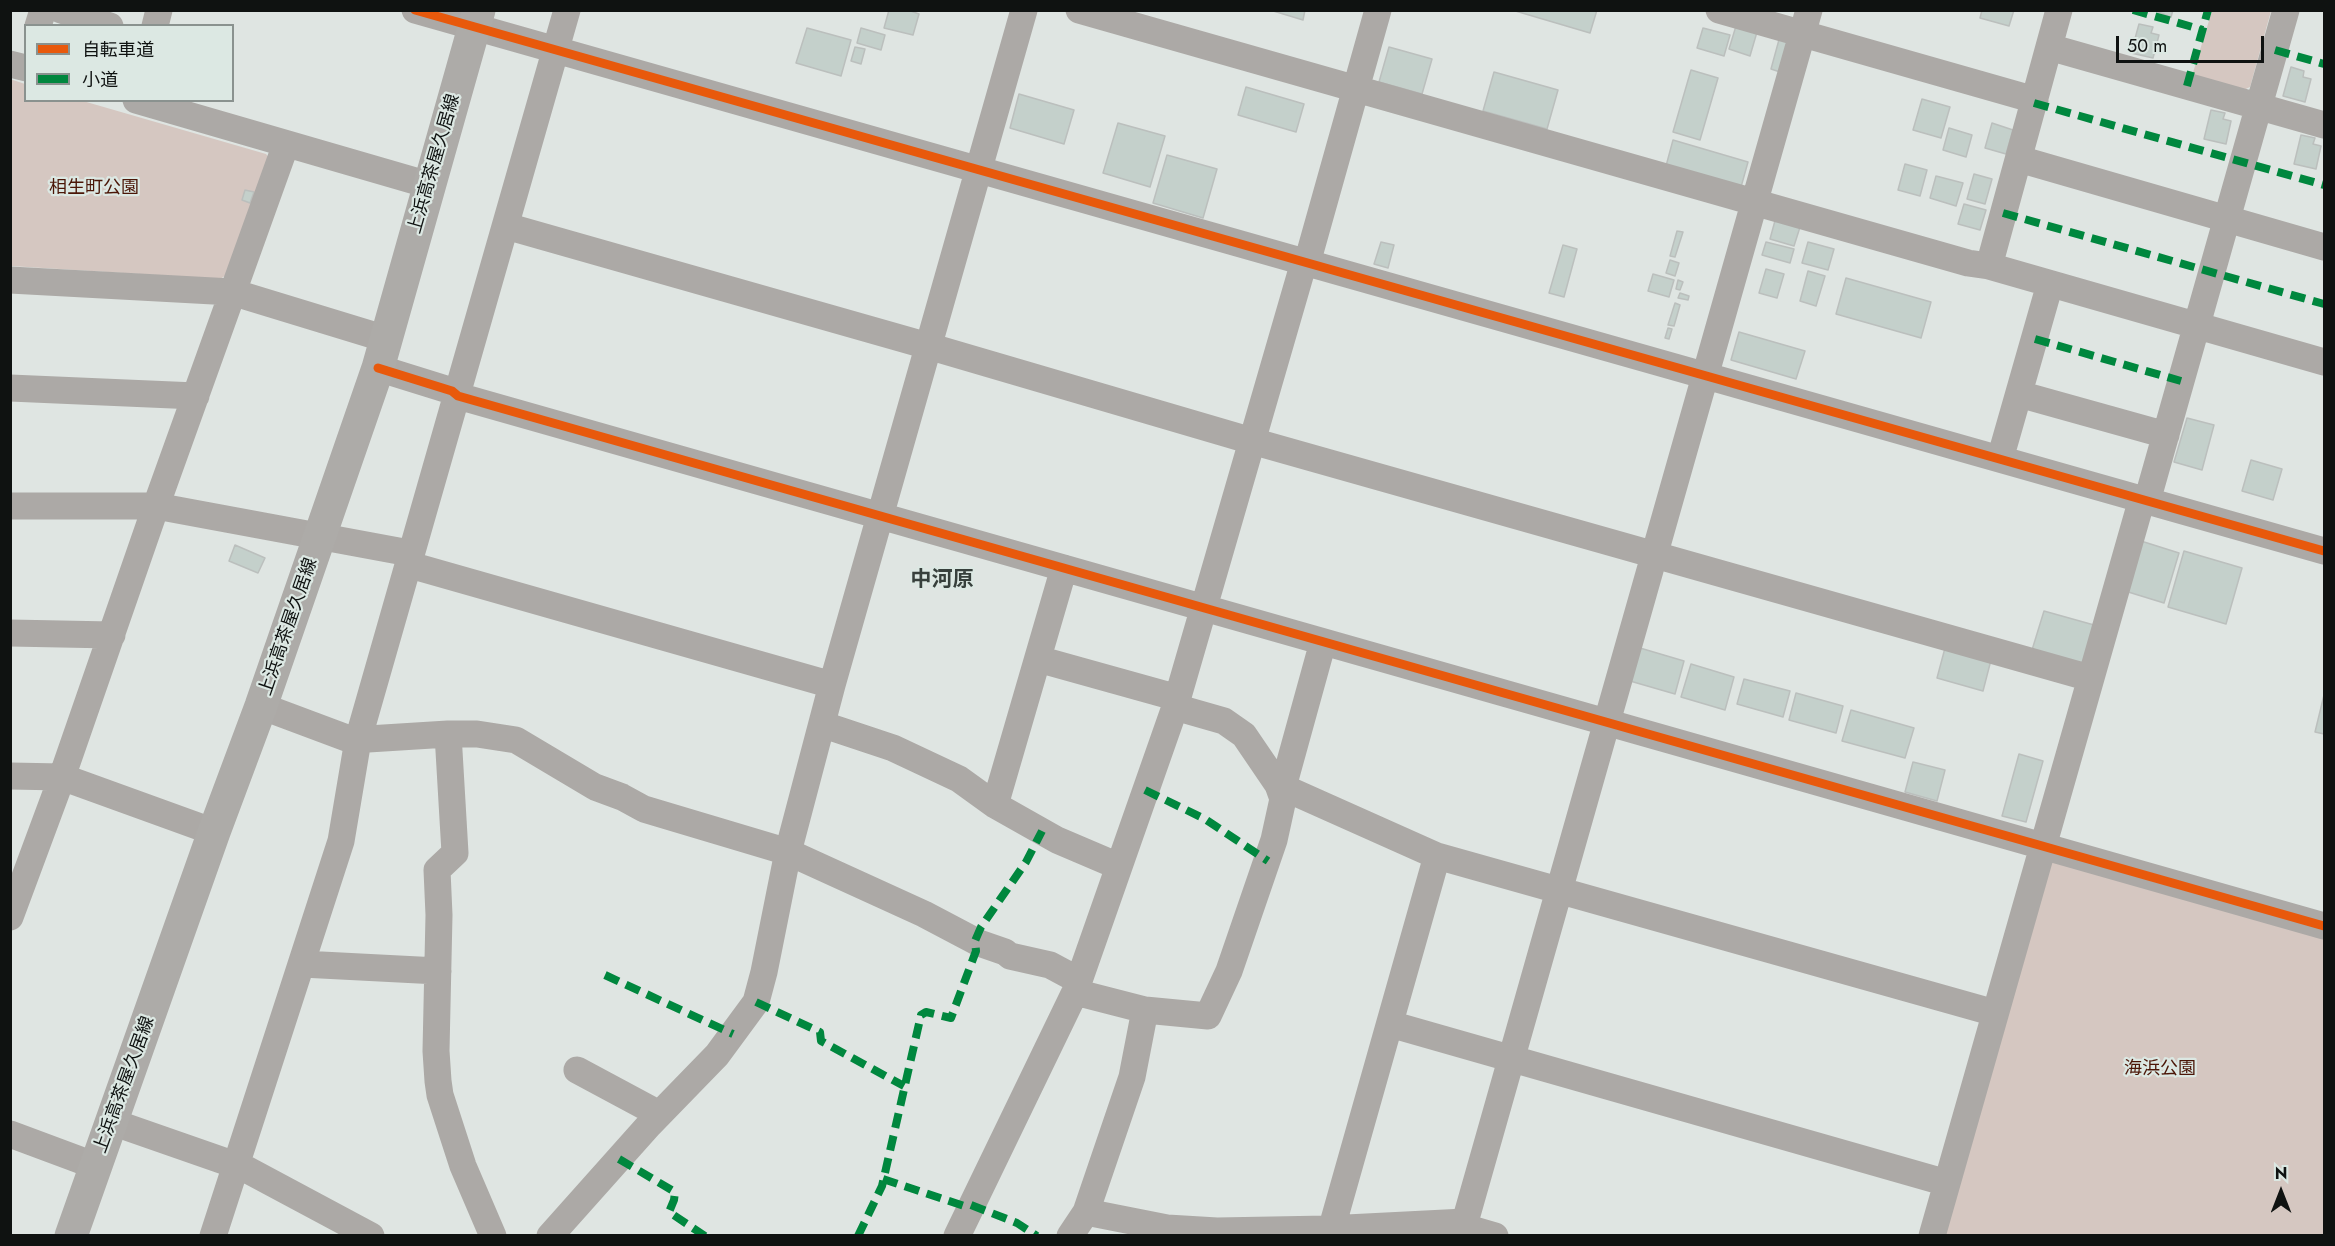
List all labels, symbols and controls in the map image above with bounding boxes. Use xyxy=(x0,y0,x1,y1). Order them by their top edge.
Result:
legend xyxy=(24,24,234,102)
scale bar xyxy=(2119,24,2268,62)
text: 50 m xyxy=(2127,33,2167,59)
text: 自転車道 xyxy=(82,37,154,63)
text: 小道 xyxy=(82,67,118,93)
street label: 上浜高茶屋久居線 xyxy=(405,92,465,236)
park label: 相生町公園 xyxy=(49,178,139,200)
street label: 上浜高茶屋久居線 xyxy=(255,555,323,699)
district label: 中河原 xyxy=(911,568,973,594)
street label: 上浜高茶屋久居線 xyxy=(90,1014,160,1156)
park label: 海浜公園 xyxy=(2124,1059,2196,1081)
north arrow xyxy=(2251,1162,2311,1222)
text: N xyxy=(2275,1162,2287,1185)

